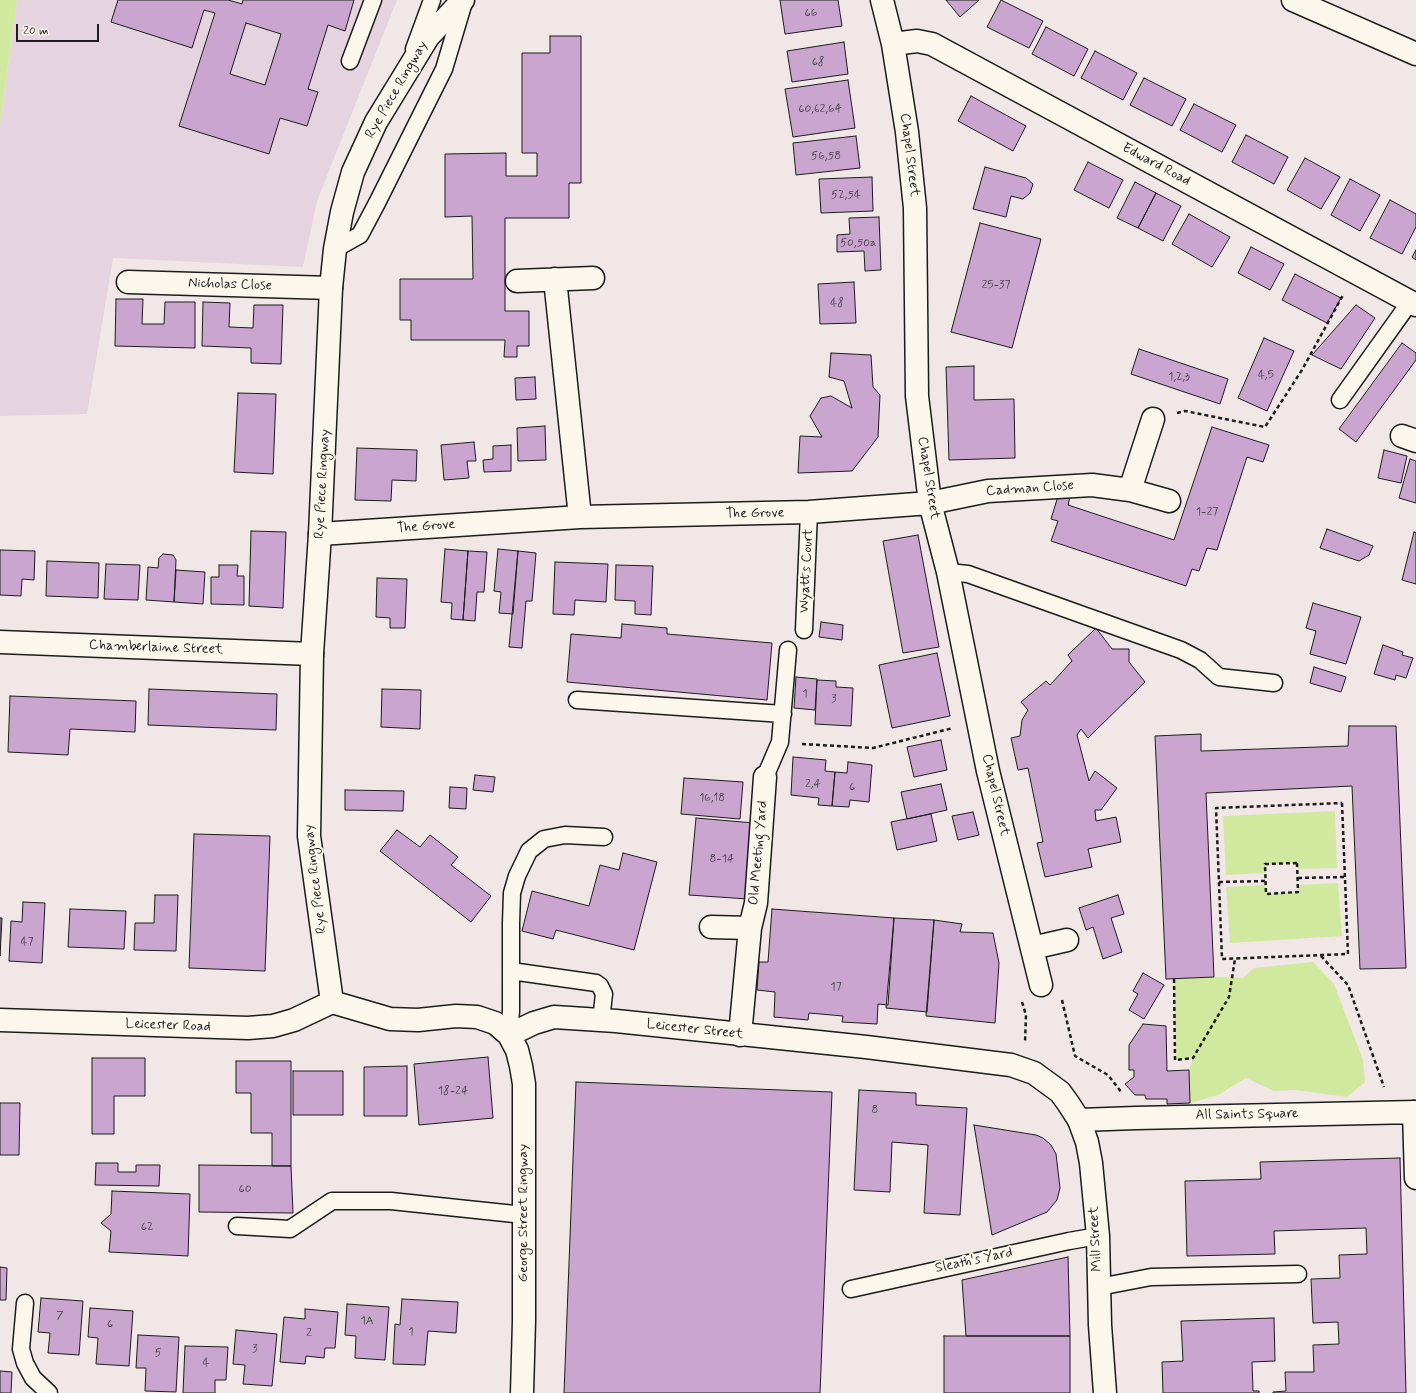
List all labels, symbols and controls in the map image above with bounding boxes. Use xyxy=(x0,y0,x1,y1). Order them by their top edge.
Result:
house number: 66 xyxy=(805,6,817,20)
scale bar xyxy=(18,16,101,42)
text: 20 m xyxy=(23,23,49,39)
street label: Rye Piece Ringway xyxy=(362,38,432,142)
house number: 68 xyxy=(812,55,824,69)
house number: 60,62,64 xyxy=(798,102,842,116)
street label: Chapel Street xyxy=(896,112,922,198)
street label: Edward Road xyxy=(1119,140,1193,190)
house number: 56,58 xyxy=(811,149,841,163)
house number: 52,54 xyxy=(831,188,861,202)
house number: 50,50a xyxy=(840,236,876,250)
street label: Nicholas Close xyxy=(188,275,272,295)
house number: 25-37 xyxy=(981,278,1011,292)
house number: 48 xyxy=(830,296,844,310)
house number: 4,5 xyxy=(1258,368,1274,382)
house number: 1,2,3 xyxy=(1168,370,1190,384)
street label: Rye Piece Ringway xyxy=(312,429,334,539)
street label: Chapel Street xyxy=(913,435,943,521)
street label: Cadman Close xyxy=(985,478,1075,500)
street label: The Grove xyxy=(726,505,784,523)
house number: 1-27 xyxy=(1196,505,1218,519)
street label: The Grove xyxy=(396,517,456,537)
street label: Wyatts Court xyxy=(796,529,818,613)
street label: Chamberlaine Street xyxy=(89,637,223,659)
house number: 1 xyxy=(802,687,808,701)
house number: 3 xyxy=(831,692,837,706)
street label: Chapel Street xyxy=(977,752,1013,838)
house number: 2,4 xyxy=(805,777,821,791)
house number: 6 xyxy=(849,780,855,794)
house number: 16,18 xyxy=(699,791,725,805)
street label: Old Meeting Yard xyxy=(746,800,772,906)
street label: Rye Piece Ringway xyxy=(301,823,331,935)
house number: 8-14 xyxy=(710,852,734,866)
house number: 47 xyxy=(20,935,34,949)
house number: 17 xyxy=(830,980,842,994)
street label: Leicester Road xyxy=(125,1016,211,1036)
street label: Leicester Street xyxy=(646,1017,744,1043)
house number: 18-24 xyxy=(438,1084,468,1098)
house number: 8 xyxy=(872,1103,878,1117)
street label: All Saints Square xyxy=(1195,1106,1299,1124)
street label: George Street Ringway xyxy=(516,1144,532,1282)
house number: 60 xyxy=(238,1182,252,1196)
street label: Mill Street xyxy=(1086,1206,1106,1272)
house number: 62 xyxy=(141,1220,153,1234)
street label: Sleath's Yard xyxy=(934,1245,1014,1277)
house number: 7 xyxy=(56,1309,64,1323)
house number: 1A xyxy=(360,1314,374,1328)
house number: 6 xyxy=(107,1317,113,1331)
house number: 1 xyxy=(408,1325,414,1339)
house number: 2 xyxy=(306,1326,312,1340)
house number: 3 xyxy=(252,1342,258,1356)
house number: 5 xyxy=(154,1346,162,1360)
house number: 4 xyxy=(203,1356,209,1370)

